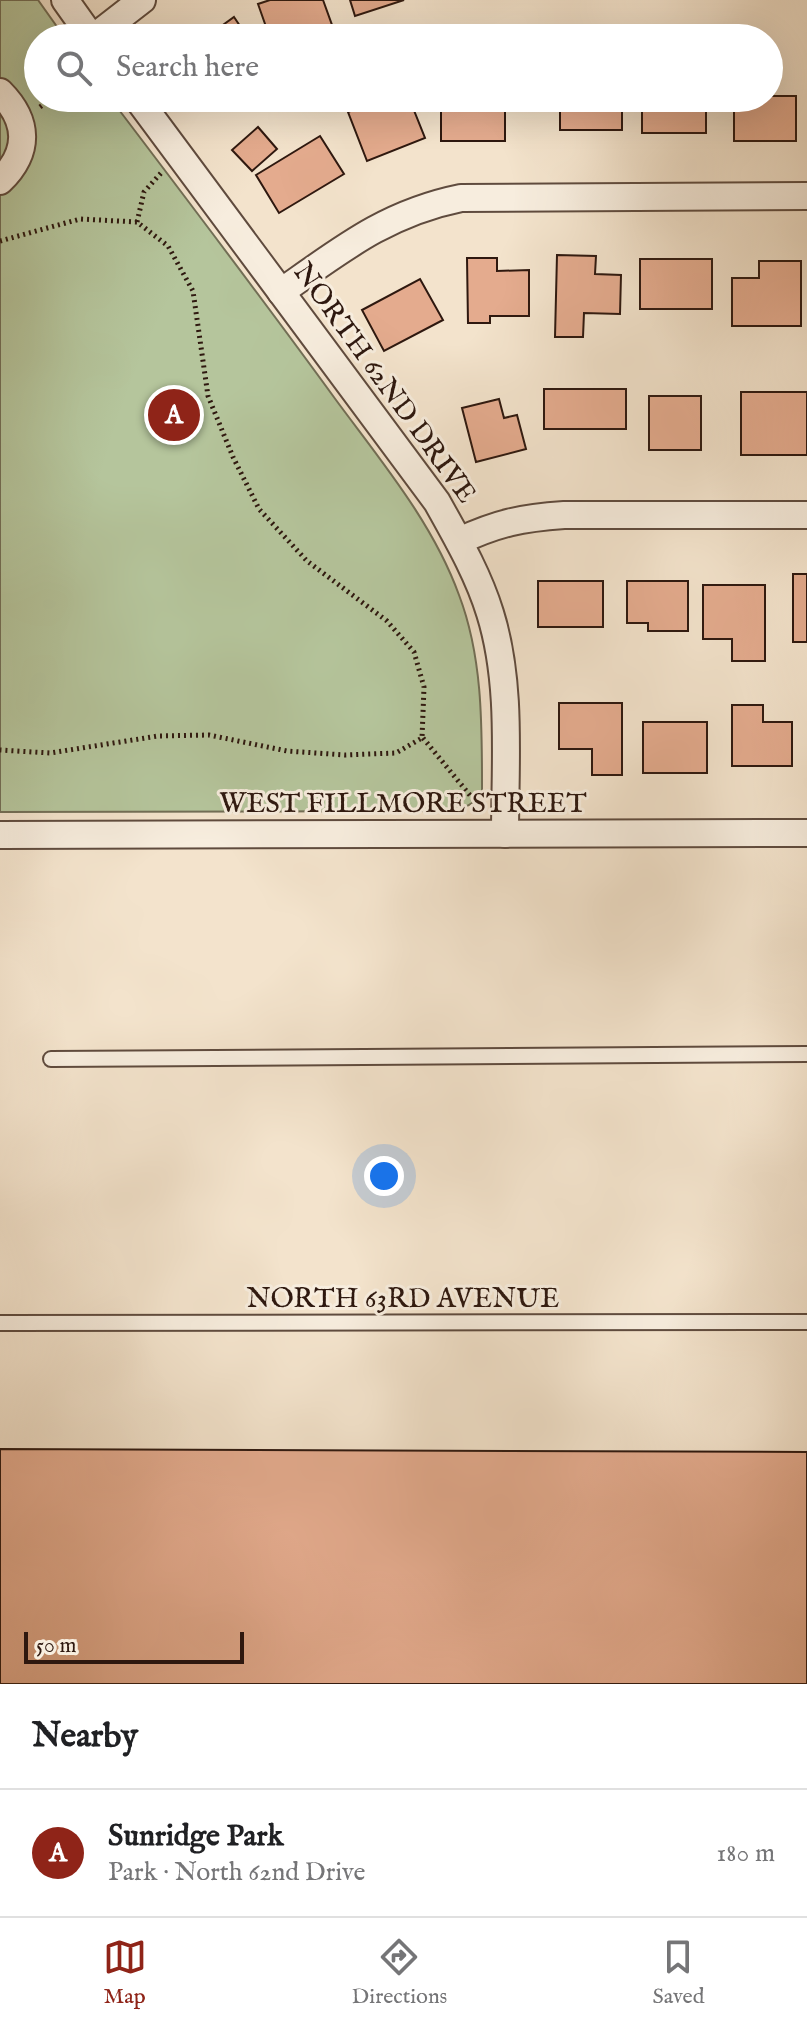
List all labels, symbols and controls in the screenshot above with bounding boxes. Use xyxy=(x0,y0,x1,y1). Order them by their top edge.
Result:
search box xyxy=(24,24,783,112)
icon: search xyxy=(52,46,96,90)
text: Search here xyxy=(116,49,259,87)
street label: NORTH 62ND DRIVE xyxy=(285,256,483,511)
pin: A xyxy=(148,385,200,445)
street label: WEST FILLMORE STREET xyxy=(219,787,587,822)
your location xyxy=(364,1156,404,1196)
street label: NORTH 63RD AVENUE xyxy=(247,1282,559,1317)
scale bar xyxy=(24,1628,244,1664)
text: 50 m xyxy=(36,1632,77,1660)
text: Nearby xyxy=(32,1715,138,1758)
text: Sunridge Park xyxy=(108,1818,284,1856)
text: A xyxy=(49,1837,67,1870)
text: 180 m xyxy=(717,1837,775,1870)
text: Park · North 62nd Drive xyxy=(108,1856,365,1889)
tab: Map xyxy=(103,1935,147,2011)
tab: Directions xyxy=(352,1935,447,2011)
tab: Saved xyxy=(652,1935,704,2011)

